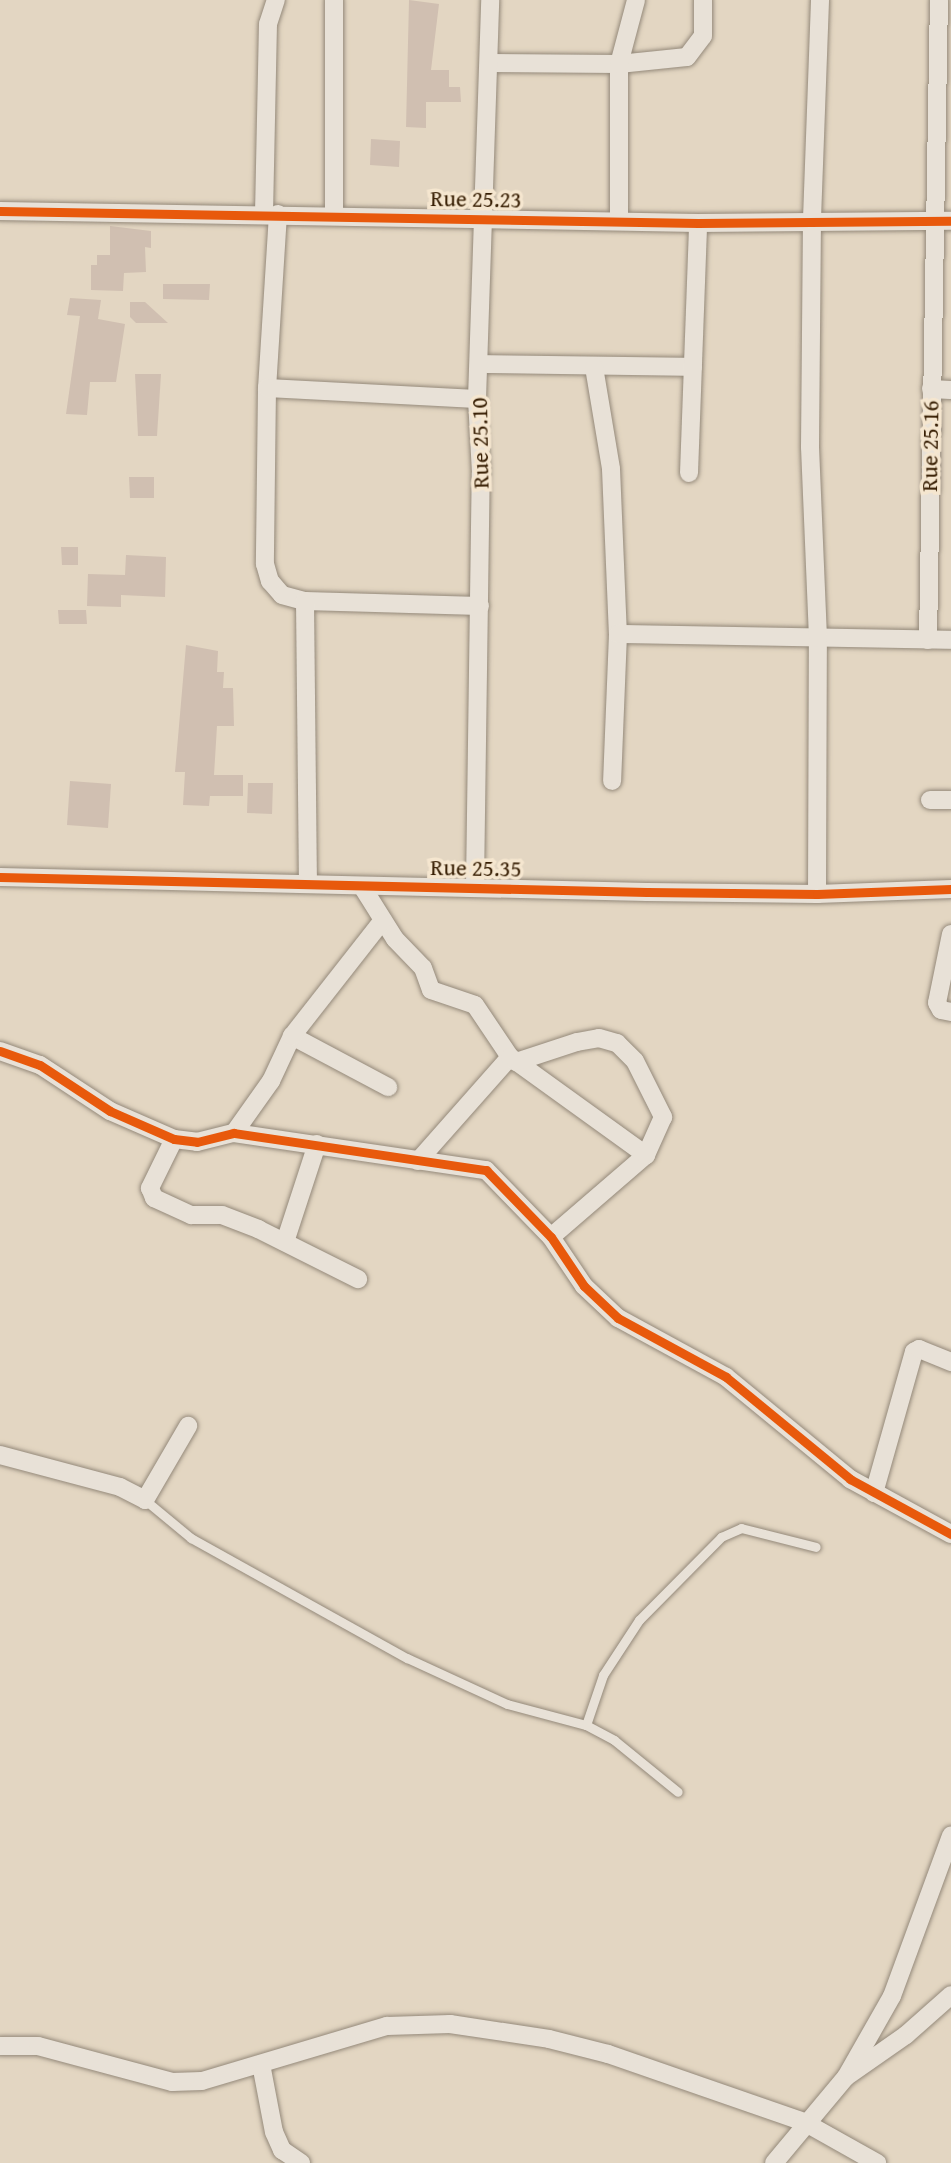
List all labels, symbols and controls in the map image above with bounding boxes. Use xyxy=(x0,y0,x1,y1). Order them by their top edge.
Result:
street label: Rue 25.23 xyxy=(430,184,522,214)
street label: Rue 25.10 xyxy=(465,397,495,489)
street label: Rue 25.16 xyxy=(915,400,945,492)
street label: Rue 25.35 xyxy=(430,853,522,883)

